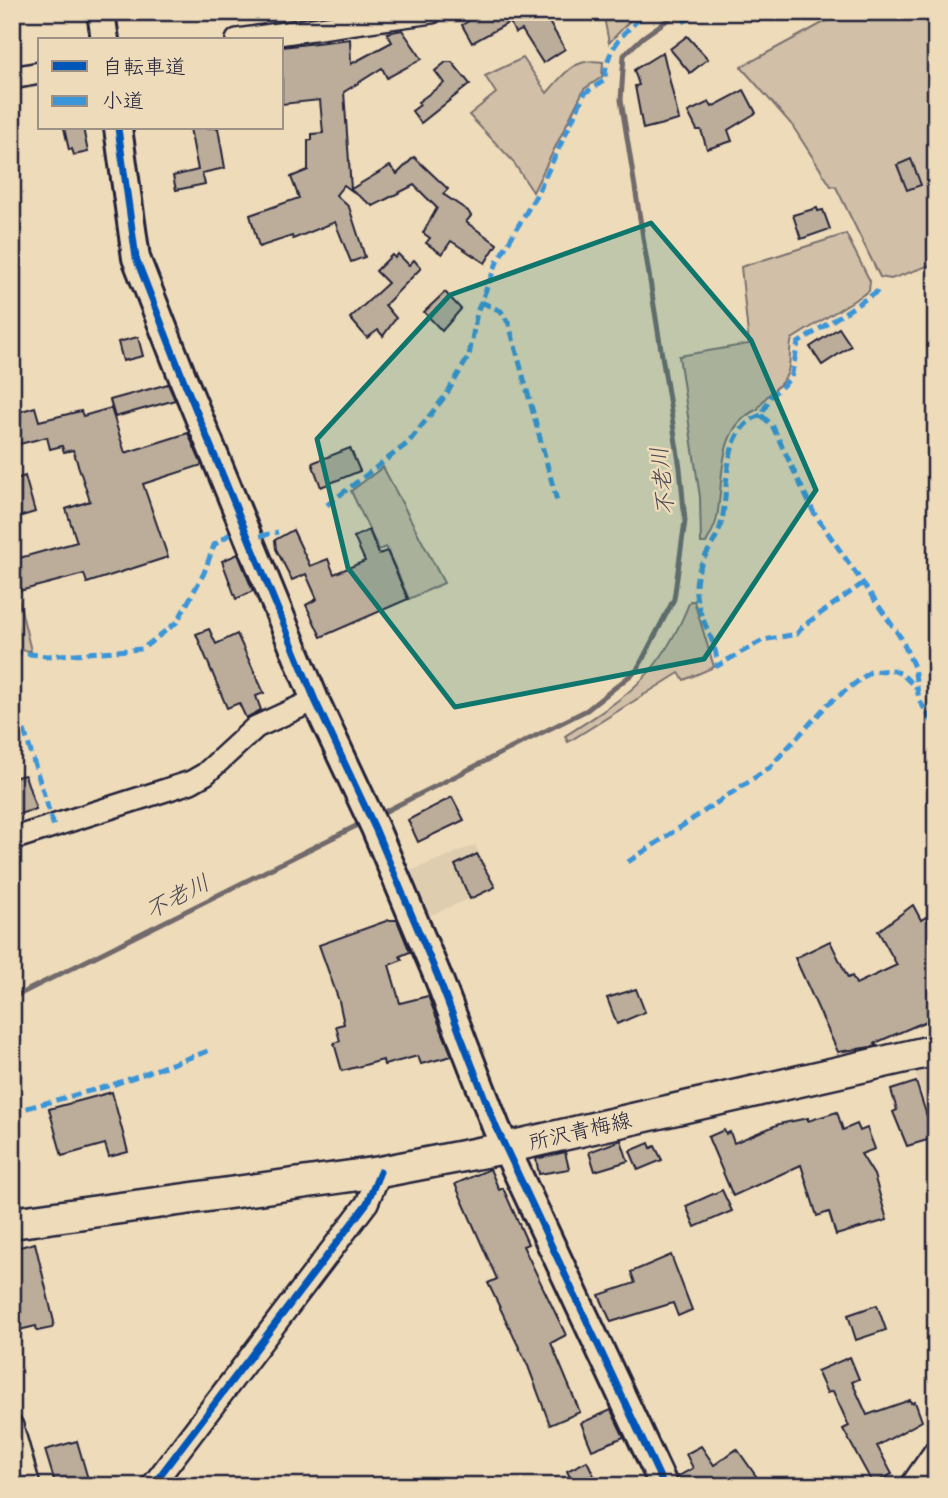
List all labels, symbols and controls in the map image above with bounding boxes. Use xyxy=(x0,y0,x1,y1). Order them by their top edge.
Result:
legend xyxy=(38,38,284,130)
text: 自転車道 xyxy=(102,56,186,83)
text: 小道 xyxy=(102,91,144,117)
water label: 不老川 xyxy=(647,445,683,516)
water label: 不老川 xyxy=(141,871,215,927)
street label: 所沢青梅線 xyxy=(527,1109,635,1158)

